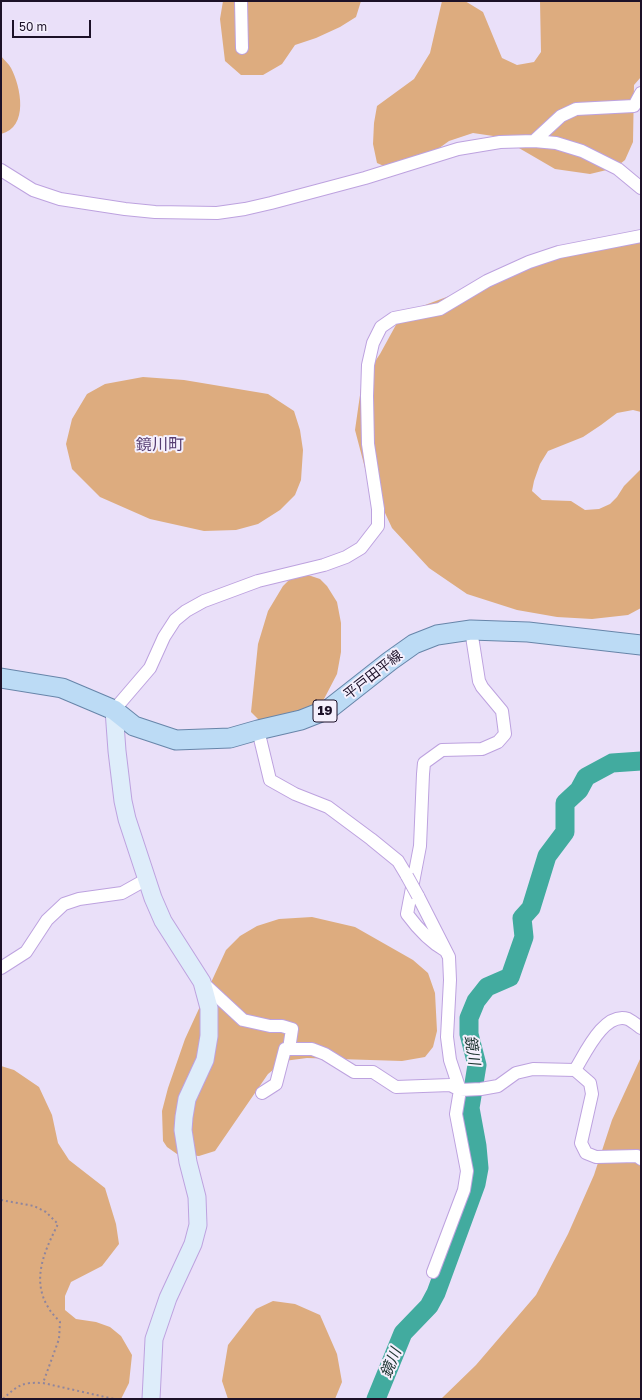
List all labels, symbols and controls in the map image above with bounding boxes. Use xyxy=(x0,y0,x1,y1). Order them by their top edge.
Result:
scale bar xyxy=(14,12,93,38)
text: 50 m xyxy=(19,19,47,34)
district label: 鏡川町 xyxy=(136,435,184,455)
street label: 平戸田平線 xyxy=(340,647,406,703)
road number: 19 xyxy=(313,700,337,722)
water label: 鏡川 xyxy=(461,1034,483,1066)
water label: 鏡川 xyxy=(377,1346,405,1380)

